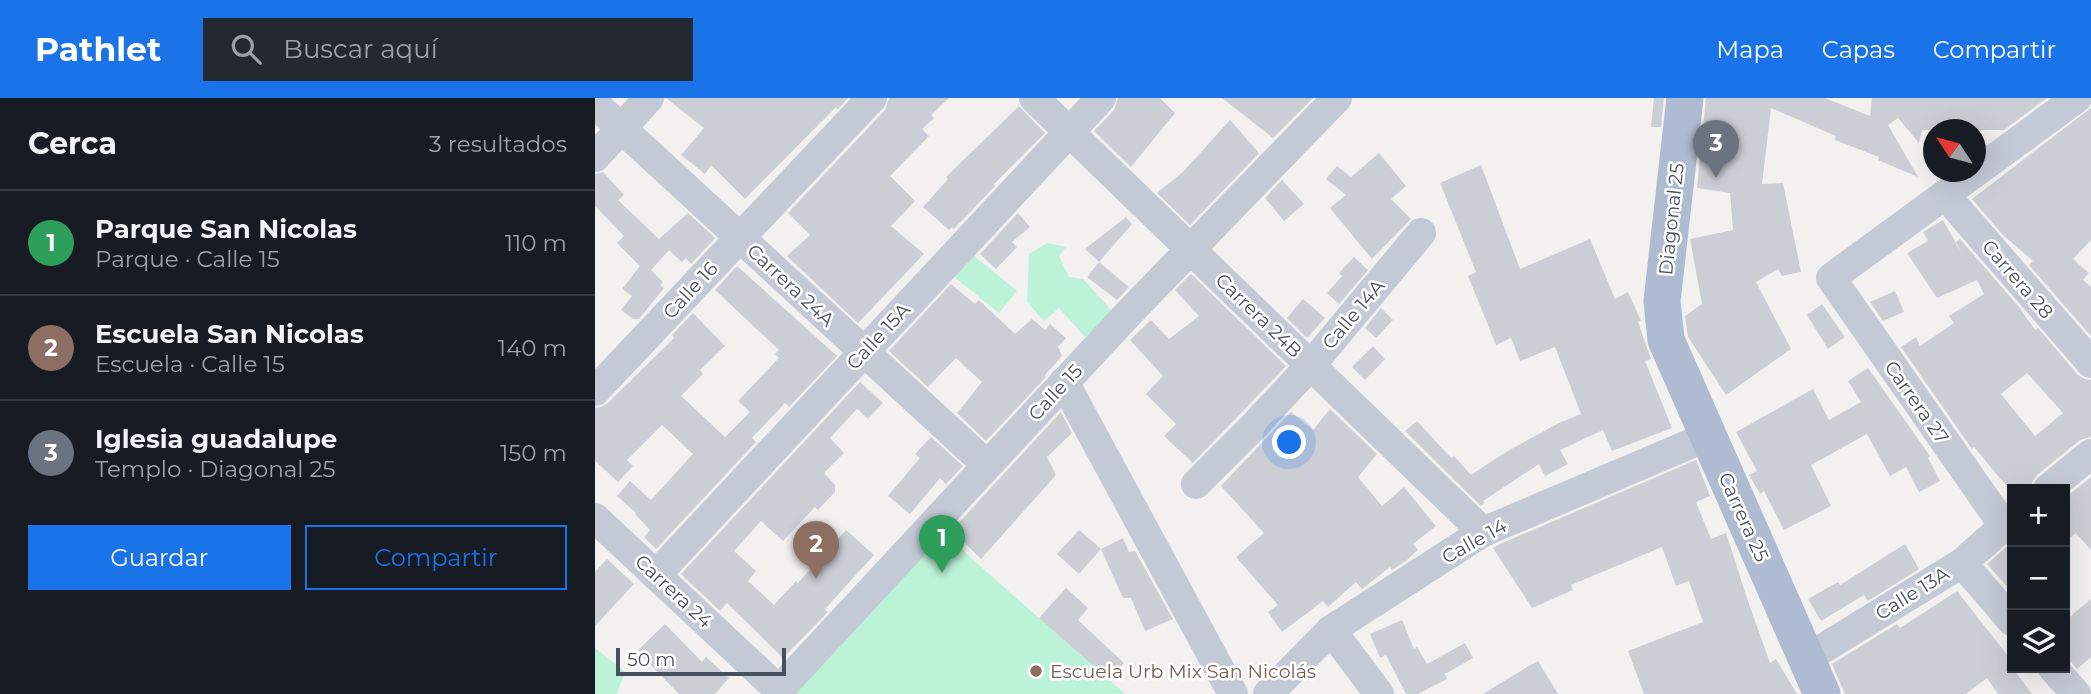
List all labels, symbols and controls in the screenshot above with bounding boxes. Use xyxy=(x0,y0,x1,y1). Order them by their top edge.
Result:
search box xyxy=(203,18,693,81)
text: Pathlet xyxy=(35,29,161,69)
icon: search xyxy=(227,30,265,68)
text: Buscar aquí xyxy=(283,33,438,65)
text: Mapa xyxy=(1716,35,1784,64)
text: Capas xyxy=(1822,35,1895,64)
text: Compartir xyxy=(1933,35,2056,64)
north arrow xyxy=(1923,119,1986,182)
pin: 3 xyxy=(1693,120,1739,178)
text: Cerca xyxy=(28,125,117,162)
text: 3 resultados xyxy=(429,130,567,158)
street label: Diagonal 25 xyxy=(1654,162,1689,276)
text: Parque San Nicolas xyxy=(95,213,357,245)
text: 1 xyxy=(46,229,56,257)
text: 110 m xyxy=(505,229,567,257)
street label: Carrera 28 xyxy=(1977,235,2058,323)
street label: Carrera 24A xyxy=(742,239,839,332)
text: Parque · Calle 15 xyxy=(95,245,280,273)
street label: Calle 16 xyxy=(658,257,723,324)
street label: Carrera 24B xyxy=(1211,268,1307,362)
street label: Calle 14A xyxy=(1317,274,1390,354)
street label: Calle 15A xyxy=(842,298,915,374)
text: Escuela San Nicolas xyxy=(95,318,364,350)
text: 2 xyxy=(44,334,58,362)
text: 140 m xyxy=(498,334,567,362)
text: Escuela · Calle 15 xyxy=(95,350,285,378)
street label: Carrera 27 xyxy=(1880,356,1953,448)
street label: Calle 15 xyxy=(1023,359,1087,425)
text: Iglesia guadalupe xyxy=(95,423,337,455)
your location xyxy=(1272,425,1306,459)
text: 3 xyxy=(44,439,58,467)
text: 150 m xyxy=(500,439,567,467)
text: Templo · Diagonal 25 xyxy=(95,455,336,483)
street label: Carrera 25 xyxy=(1714,469,1774,566)
map controls xyxy=(2007,484,2070,673)
button: + xyxy=(2007,484,2070,547)
street label: Calle 14 xyxy=(1438,514,1511,569)
pin: 1 xyxy=(919,515,965,573)
pin: 2 xyxy=(793,521,839,579)
button: Guardar xyxy=(28,525,291,590)
button: Compartir xyxy=(305,525,567,590)
button: − xyxy=(2007,547,2070,610)
street label: Carrera 24 xyxy=(630,550,717,633)
street label: Calle 13A xyxy=(1871,562,1954,625)
button: layers xyxy=(2007,610,2070,673)
scale bar xyxy=(616,645,786,677)
text: 50 m xyxy=(627,648,675,671)
place label: Escuela Urb Mix San Nicolás xyxy=(1050,660,1316,683)
marker: Escuela Urb Mix San Nicolás xyxy=(1028,663,1044,679)

